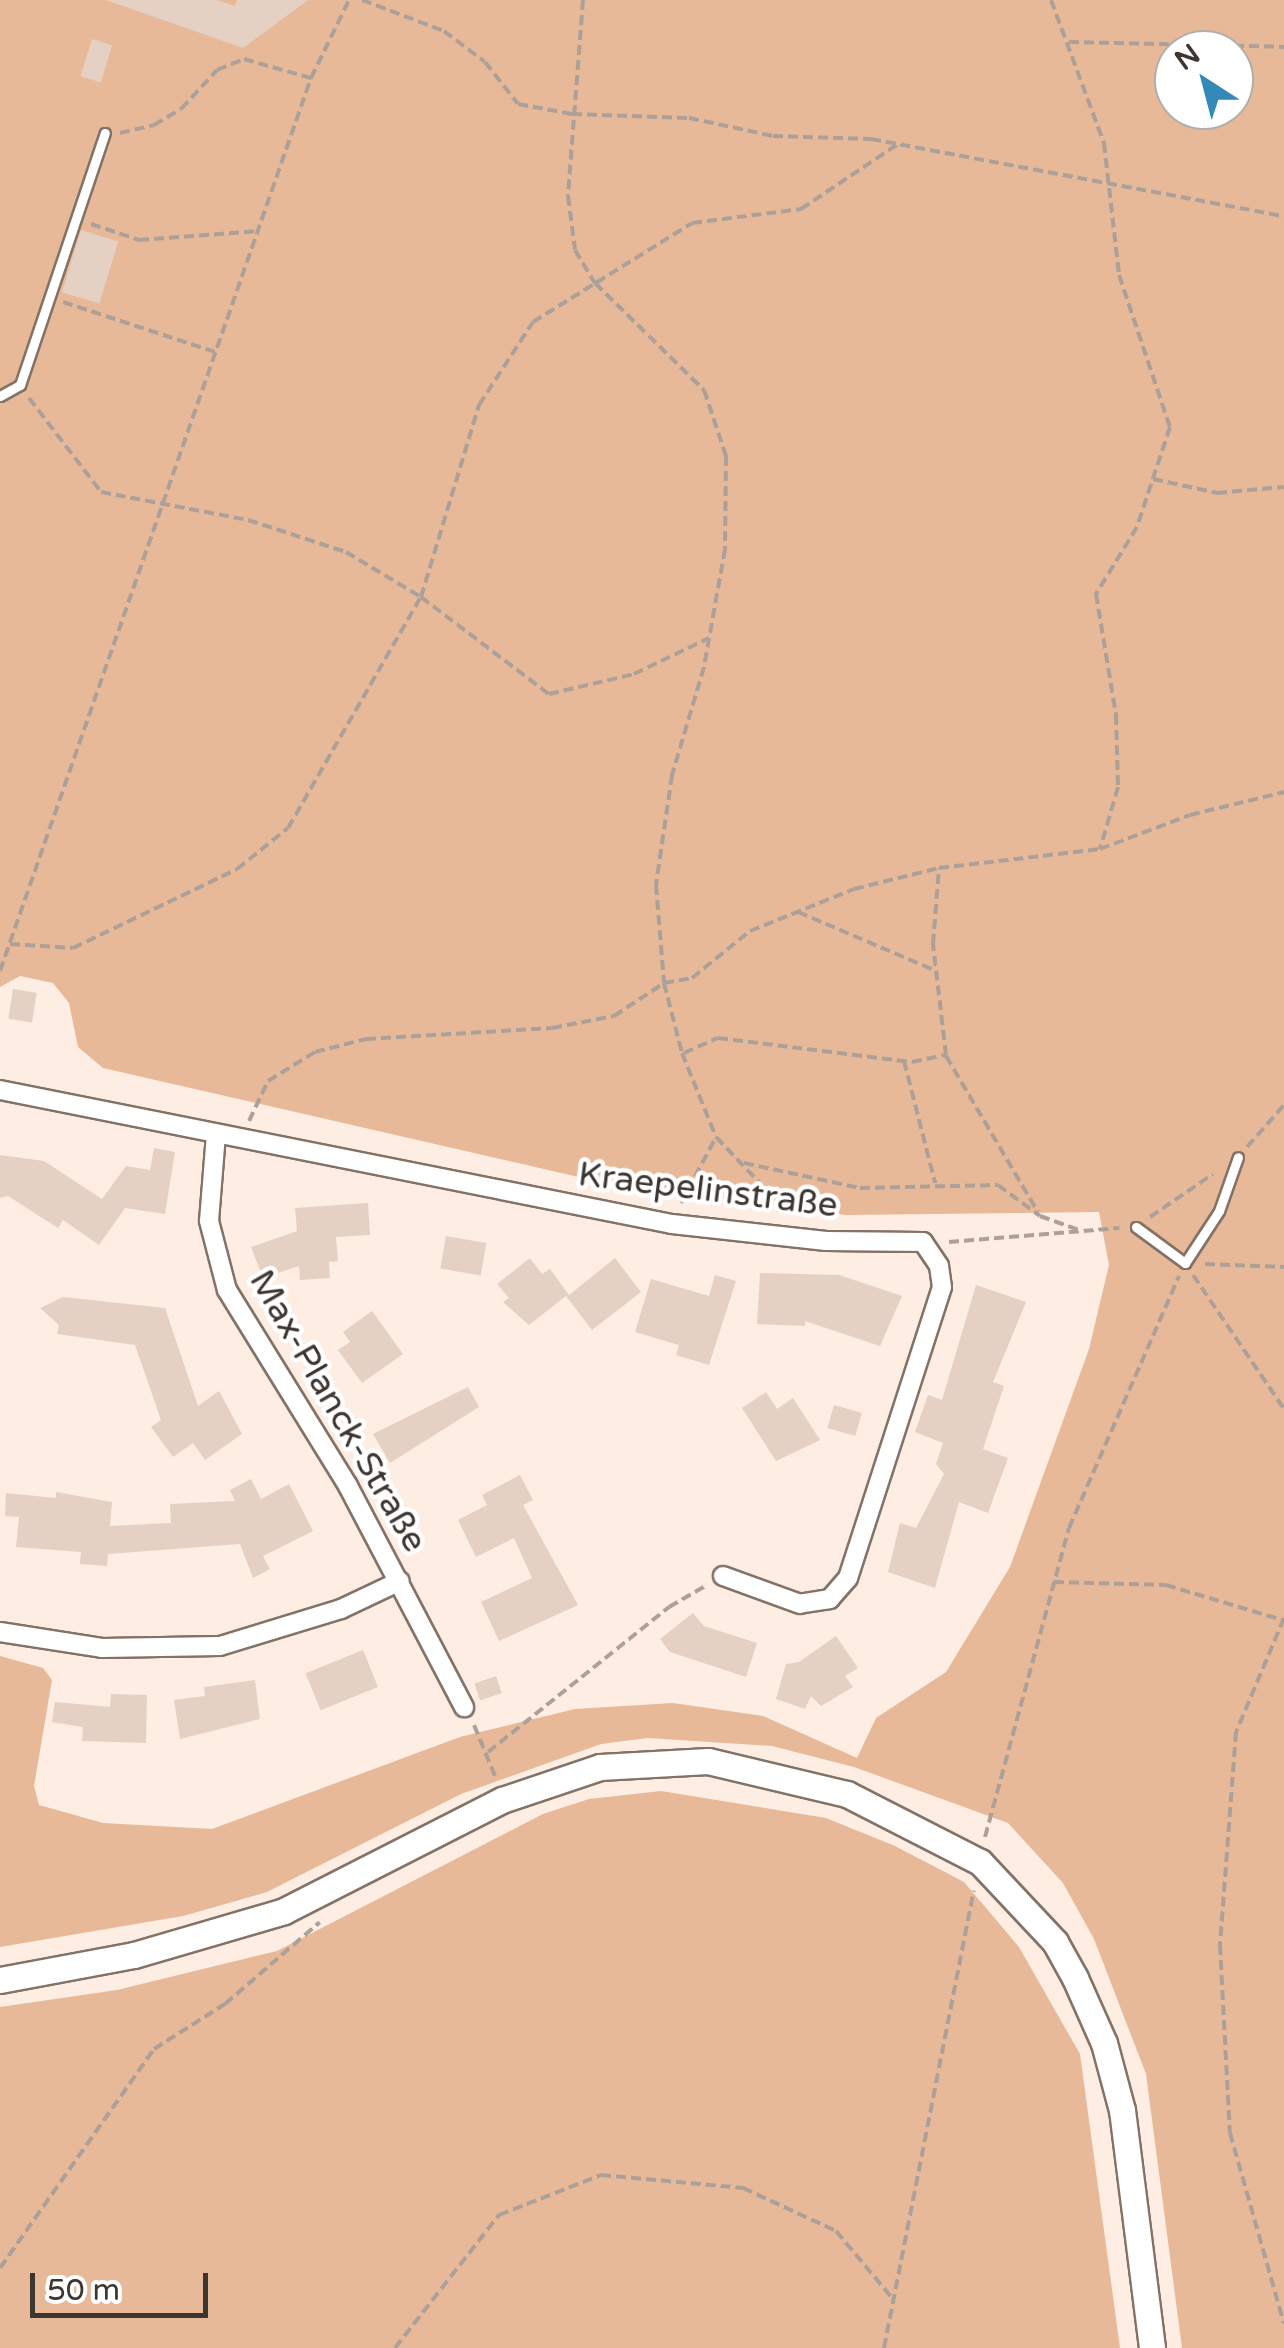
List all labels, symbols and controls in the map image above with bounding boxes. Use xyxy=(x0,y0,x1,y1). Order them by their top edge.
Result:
north arrow xyxy=(1154,30,1254,130)
text: N xyxy=(1168,37,1207,78)
street label: Kraepelinstraße xyxy=(576,1153,840,1227)
street label: Max-Planck-Straße xyxy=(240,1263,436,1559)
scale bar xyxy=(35,2253,212,2315)
text: 50 m xyxy=(47,2272,120,2309)

